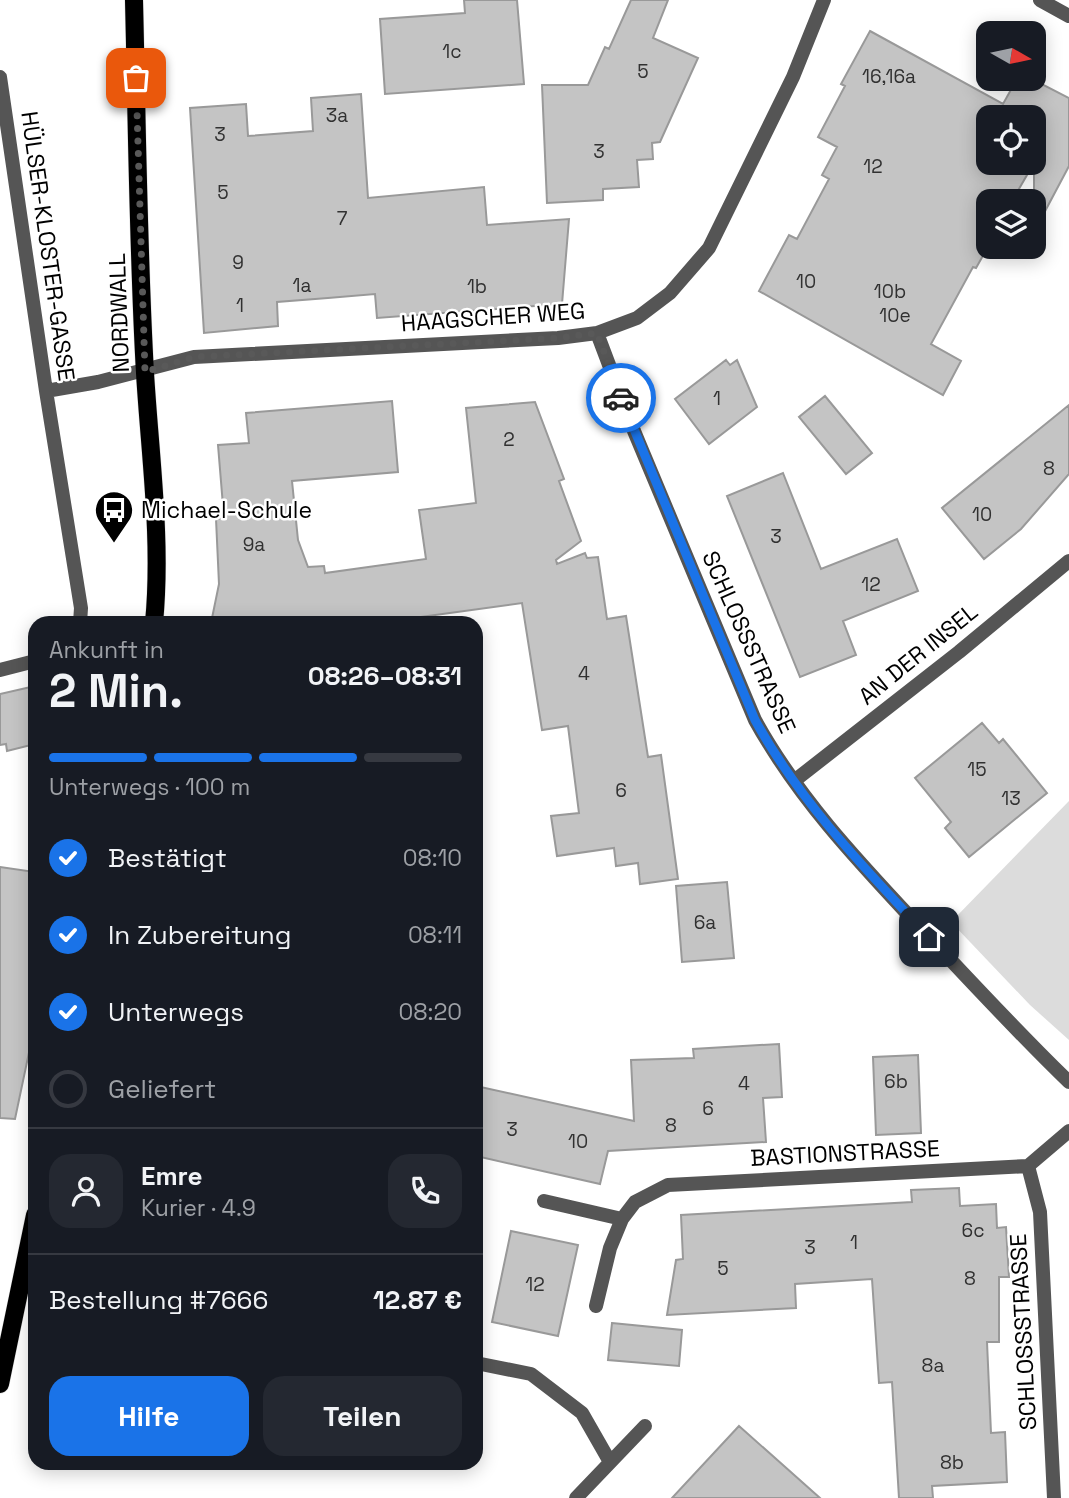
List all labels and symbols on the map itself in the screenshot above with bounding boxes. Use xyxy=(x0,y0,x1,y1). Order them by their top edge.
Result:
north arrow xyxy=(976,21,1046,91)
house number: 1c xyxy=(442,39,462,64)
pin xyxy=(106,48,166,108)
house number: 5 xyxy=(637,59,649,84)
house number: 16,16a xyxy=(862,64,916,89)
house number: 3a xyxy=(326,103,348,128)
street label: HÜLSER-KLOSTER-GASSE xyxy=(14,109,82,383)
house number: 3 xyxy=(214,122,226,147)
house number: 3 xyxy=(593,139,605,164)
house number: 12 xyxy=(863,154,883,179)
house number: 5 xyxy=(217,180,229,205)
house number: 7 xyxy=(337,206,348,231)
house number: 9 xyxy=(232,250,244,275)
street label: NORDWALL xyxy=(102,253,136,373)
house number: 10 xyxy=(796,269,816,294)
house number: 1a xyxy=(293,273,312,298)
house number: 1b xyxy=(467,274,487,299)
house number: 10b xyxy=(874,279,906,304)
house number: 1 xyxy=(236,293,244,318)
street label: HAAGSCHER WEG xyxy=(400,296,586,338)
house number: 10e xyxy=(879,303,911,328)
courier xyxy=(586,363,656,433)
house number: 1 xyxy=(713,386,721,411)
house number: 2 xyxy=(503,427,515,452)
house number: 8 xyxy=(1043,456,1055,481)
bus stop icon: Michael-Schule xyxy=(93,489,135,544)
place label: Michael-Schule xyxy=(141,495,312,525)
house number: 10 xyxy=(972,502,992,527)
house number: 3 xyxy=(770,524,782,549)
house number: 9a xyxy=(243,532,265,557)
street label: SCHLOSSSTRASSE xyxy=(695,546,803,738)
house number: 12 xyxy=(861,572,881,597)
street label: AN DER INSEL xyxy=(852,597,984,711)
house number: 4 xyxy=(578,661,590,686)
house number: 15 xyxy=(967,757,987,782)
house number: 6 xyxy=(615,778,627,803)
house number: 13 xyxy=(1001,786,1021,811)
pin xyxy=(899,907,959,967)
house number: 6a xyxy=(694,910,716,935)
house number: 6b xyxy=(884,1069,908,1094)
house number: 4 xyxy=(738,1071,750,1096)
house number: 6 xyxy=(702,1096,714,1121)
house number: 8 xyxy=(665,1113,677,1138)
house number: 3 xyxy=(506,1117,518,1142)
house number: 10 xyxy=(568,1129,588,1154)
street label: BASTIONSTRASSE xyxy=(749,1133,941,1173)
house number: 6c xyxy=(962,1218,985,1243)
house number: 1 xyxy=(850,1230,858,1255)
street label: SCHLOSSSTRASSE xyxy=(1003,1233,1043,1431)
house number: 3 xyxy=(804,1235,816,1260)
house number: 5 xyxy=(717,1256,729,1281)
house number: 8 xyxy=(964,1266,976,1291)
house number: 12 xyxy=(525,1272,545,1297)
house number: 8a xyxy=(922,1353,944,1378)
house number: 8b xyxy=(940,1450,964,1475)

